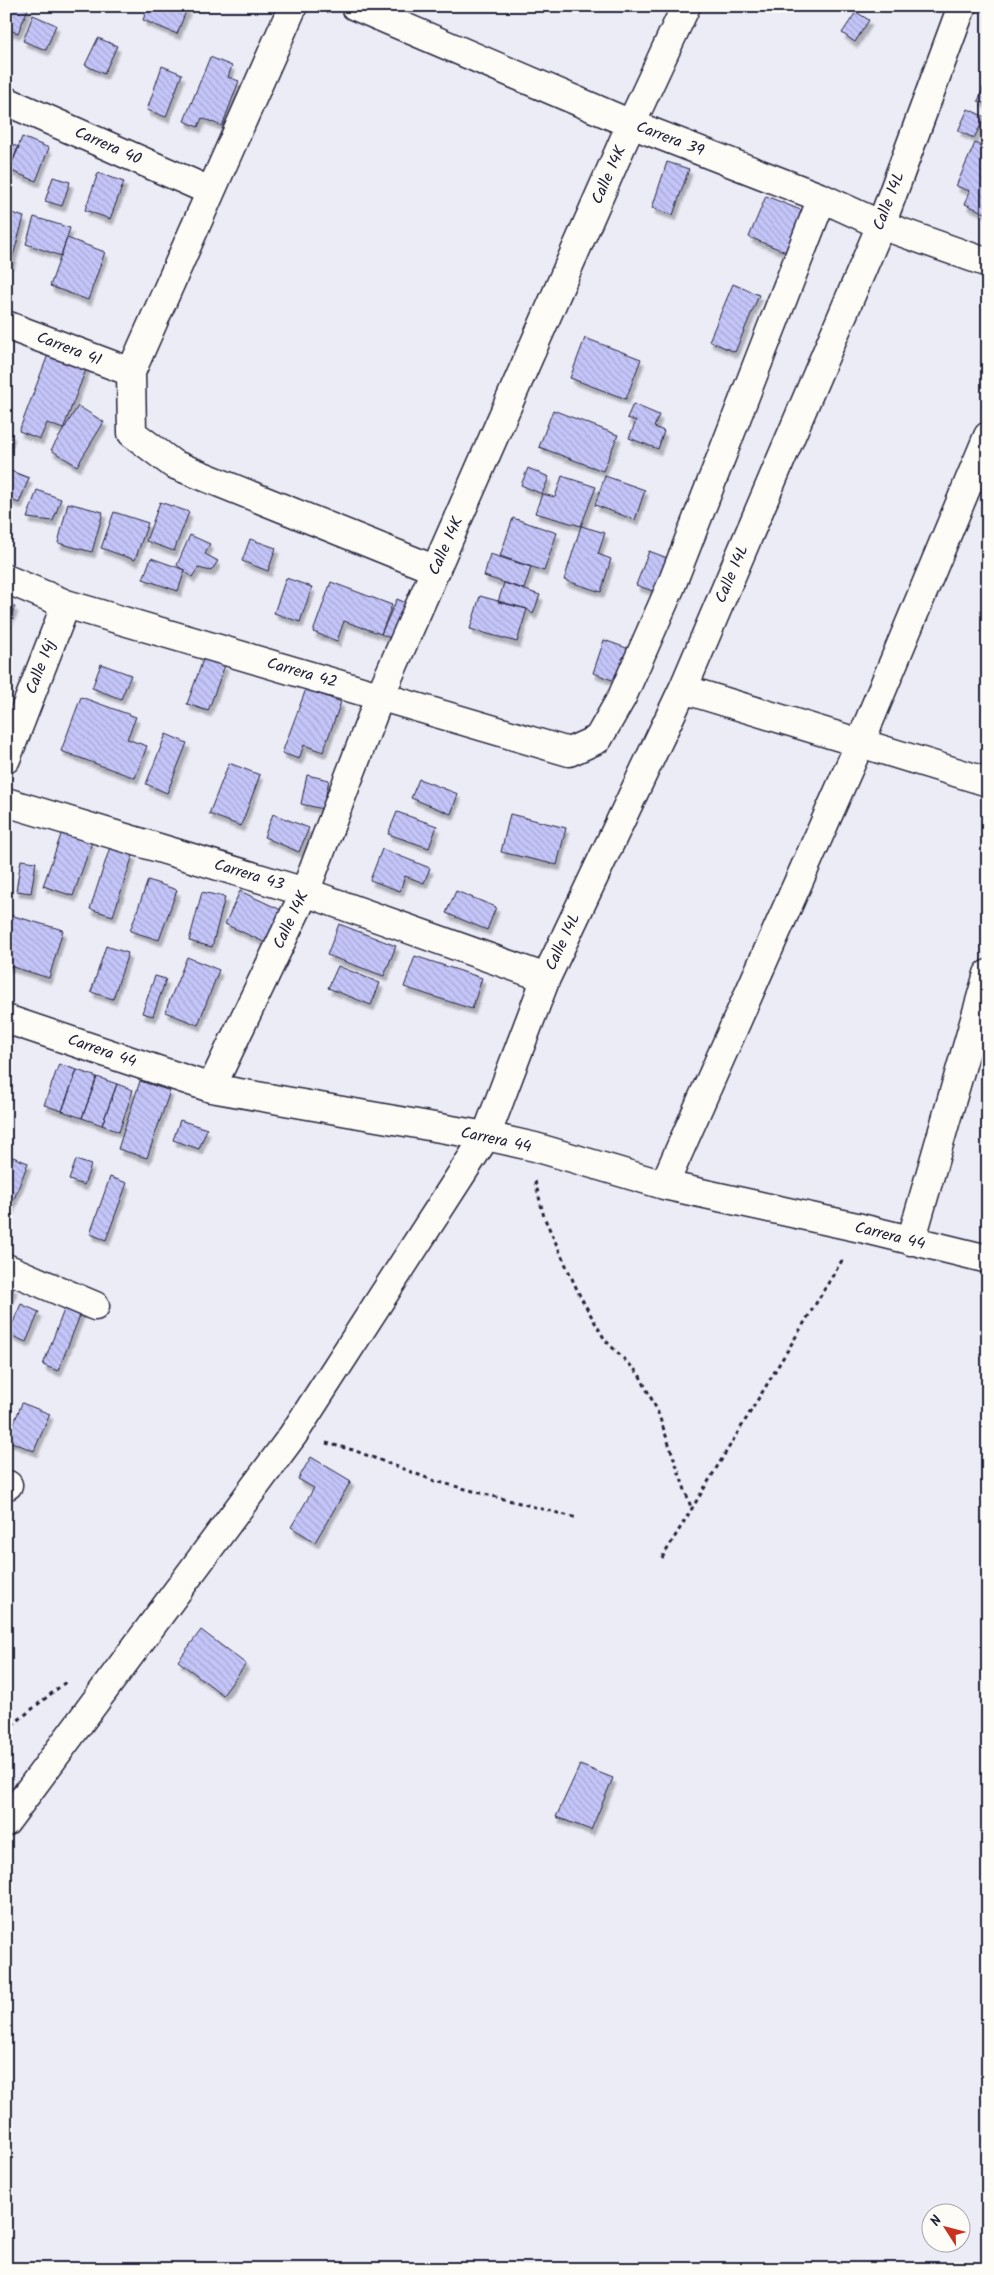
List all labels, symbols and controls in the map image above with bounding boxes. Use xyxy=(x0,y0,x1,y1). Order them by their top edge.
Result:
street label: Carrera 39 xyxy=(632,115,708,163)
street label: Carrera 40 xyxy=(71,120,145,172)
street label: Calle 14K xyxy=(585,141,633,208)
street label: Calle 14L xyxy=(866,168,912,234)
street label: Carrera 41 xyxy=(33,325,105,373)
street label: Calle 14K xyxy=(422,512,470,579)
street label: Calle 14L xyxy=(709,541,755,607)
street label: Calle 14j xyxy=(19,635,63,698)
street label: Carrera 42 xyxy=(264,651,340,695)
street label: Carrera 43 xyxy=(211,853,287,897)
street label: Calle 14K xyxy=(267,886,316,953)
street label: Calle 14L xyxy=(539,909,587,975)
street label: Carrera 44 xyxy=(64,1028,140,1075)
street label: Carrera 44 xyxy=(458,1120,534,1160)
street label: Carrera 44 xyxy=(852,1215,928,1257)
north arrow xyxy=(922,2202,972,2252)
text: N xyxy=(925,2211,948,2231)

